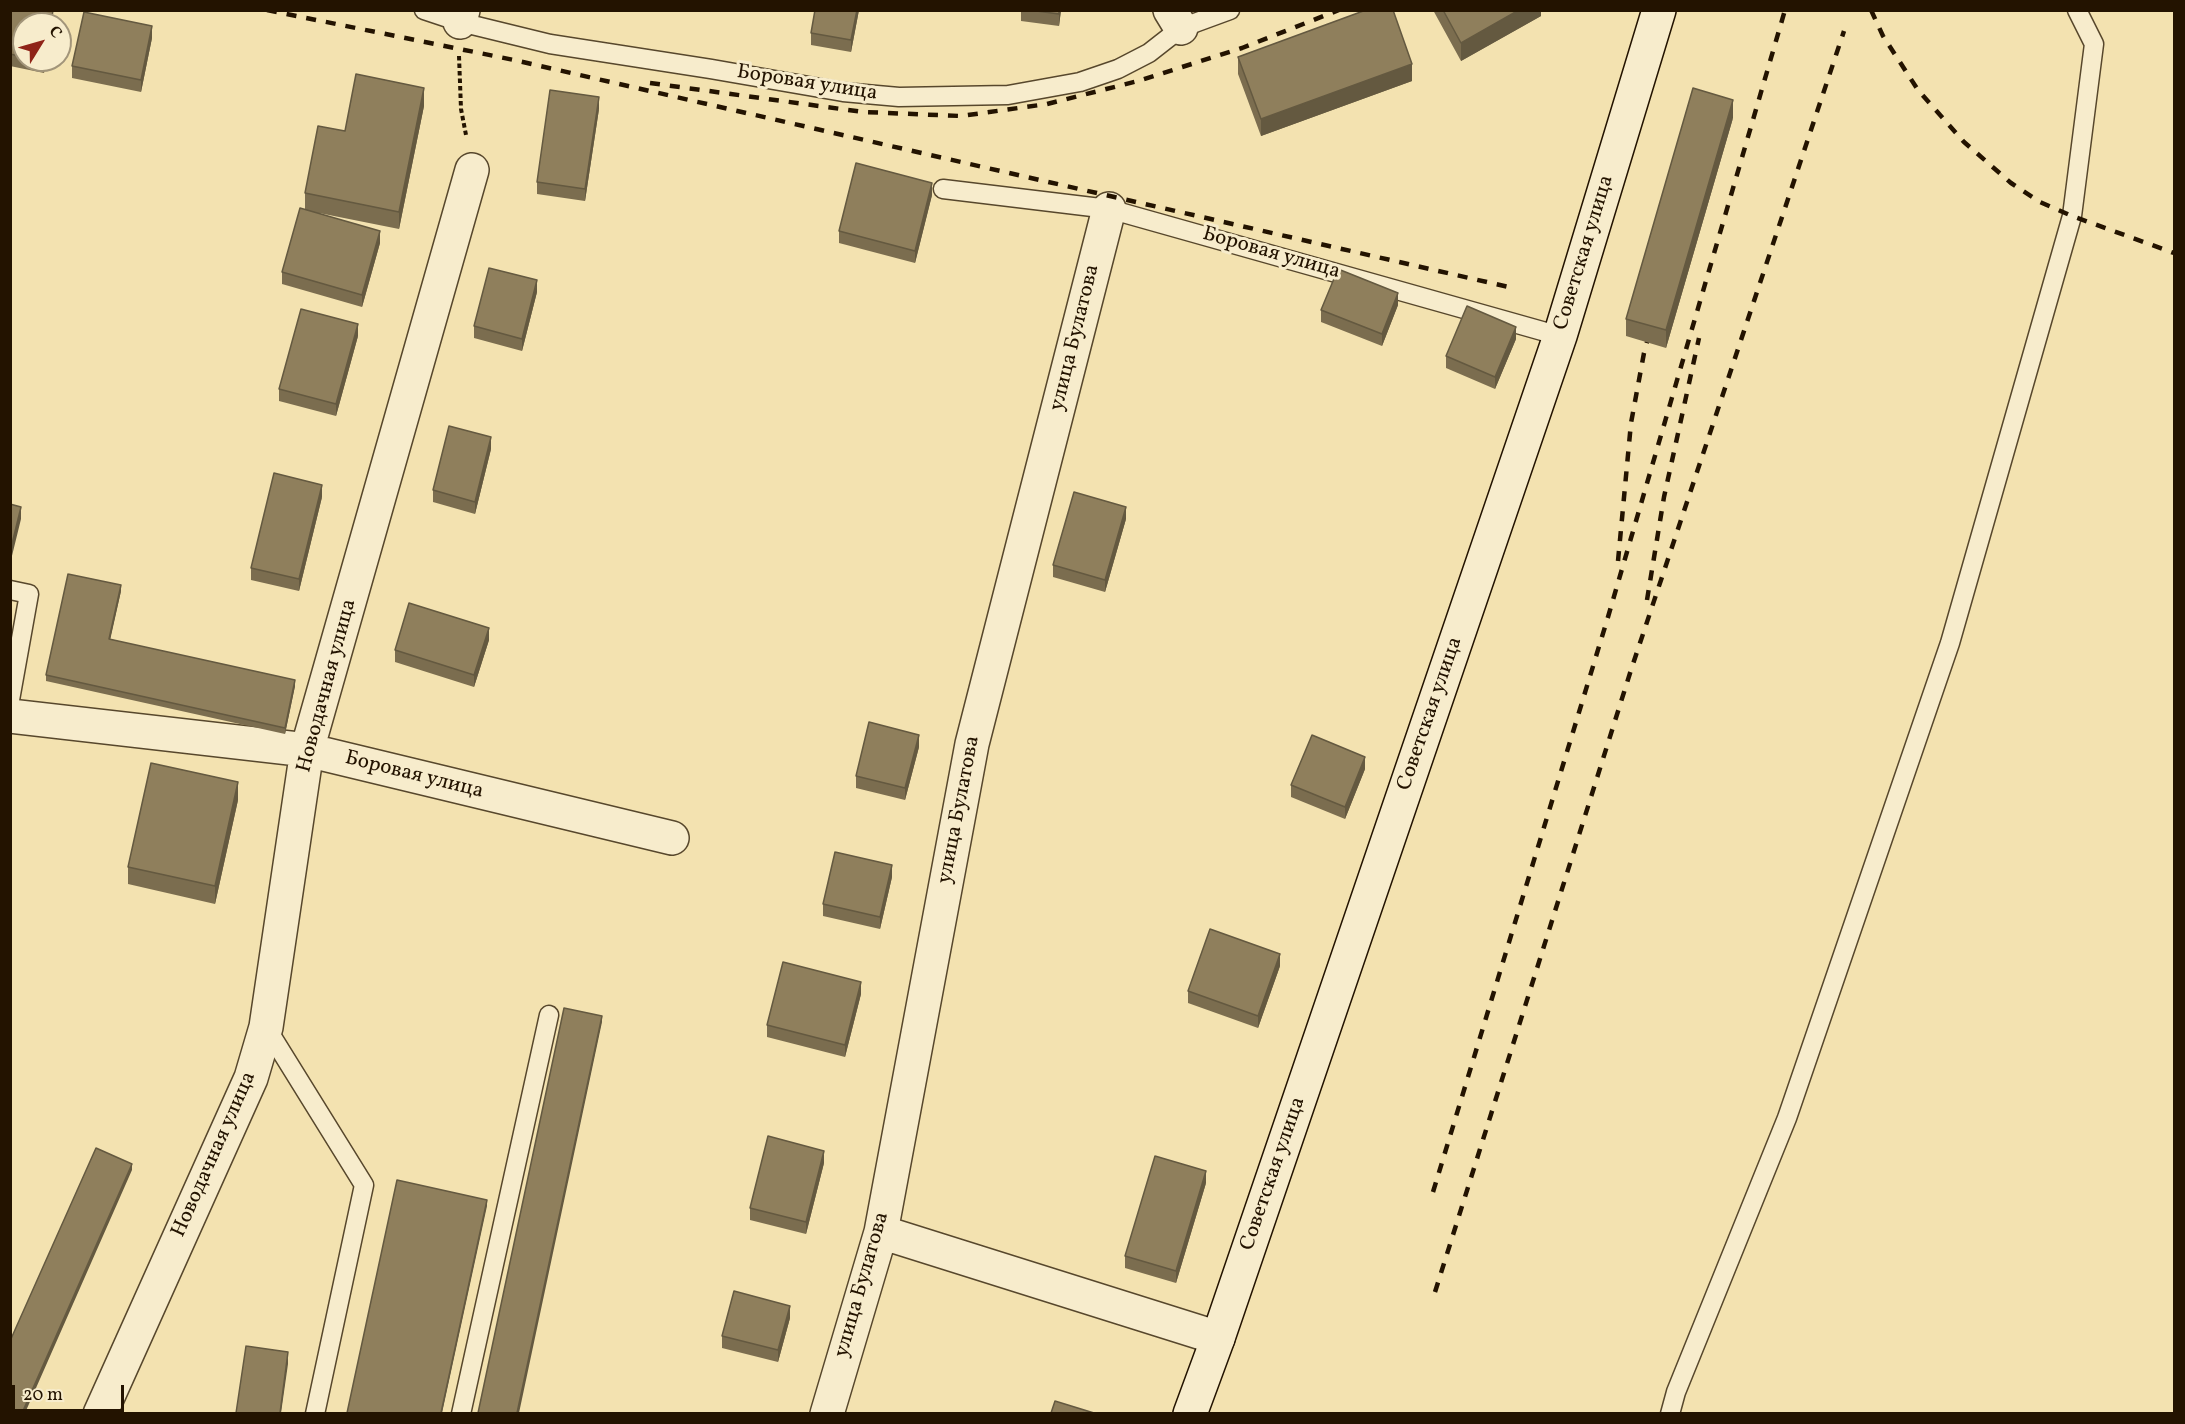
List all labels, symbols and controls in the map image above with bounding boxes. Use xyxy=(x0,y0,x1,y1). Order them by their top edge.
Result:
north arrow xyxy=(12,12,72,72)
text: С xyxy=(43,22,67,43)
street label: Боровая улица xyxy=(735,60,879,108)
street label: Советская улица xyxy=(1549,173,1621,333)
street label: Боровая улица xyxy=(1199,222,1343,286)
street label: улица Булатова xyxy=(1046,262,1106,414)
street label: Новодачная улица xyxy=(293,597,363,775)
street label: Советская улица xyxy=(1393,634,1469,794)
street label: улица Булатова xyxy=(933,734,987,886)
street label: Боровая улица xyxy=(342,747,486,805)
street label: Новодачная улица xyxy=(167,1068,263,1242)
street label: Советская улица xyxy=(1236,1094,1312,1254)
street label: улица Булатова xyxy=(830,1209,896,1361)
scale bar xyxy=(15,1373,128,1411)
text: 20 m xyxy=(23,1383,63,1408)

